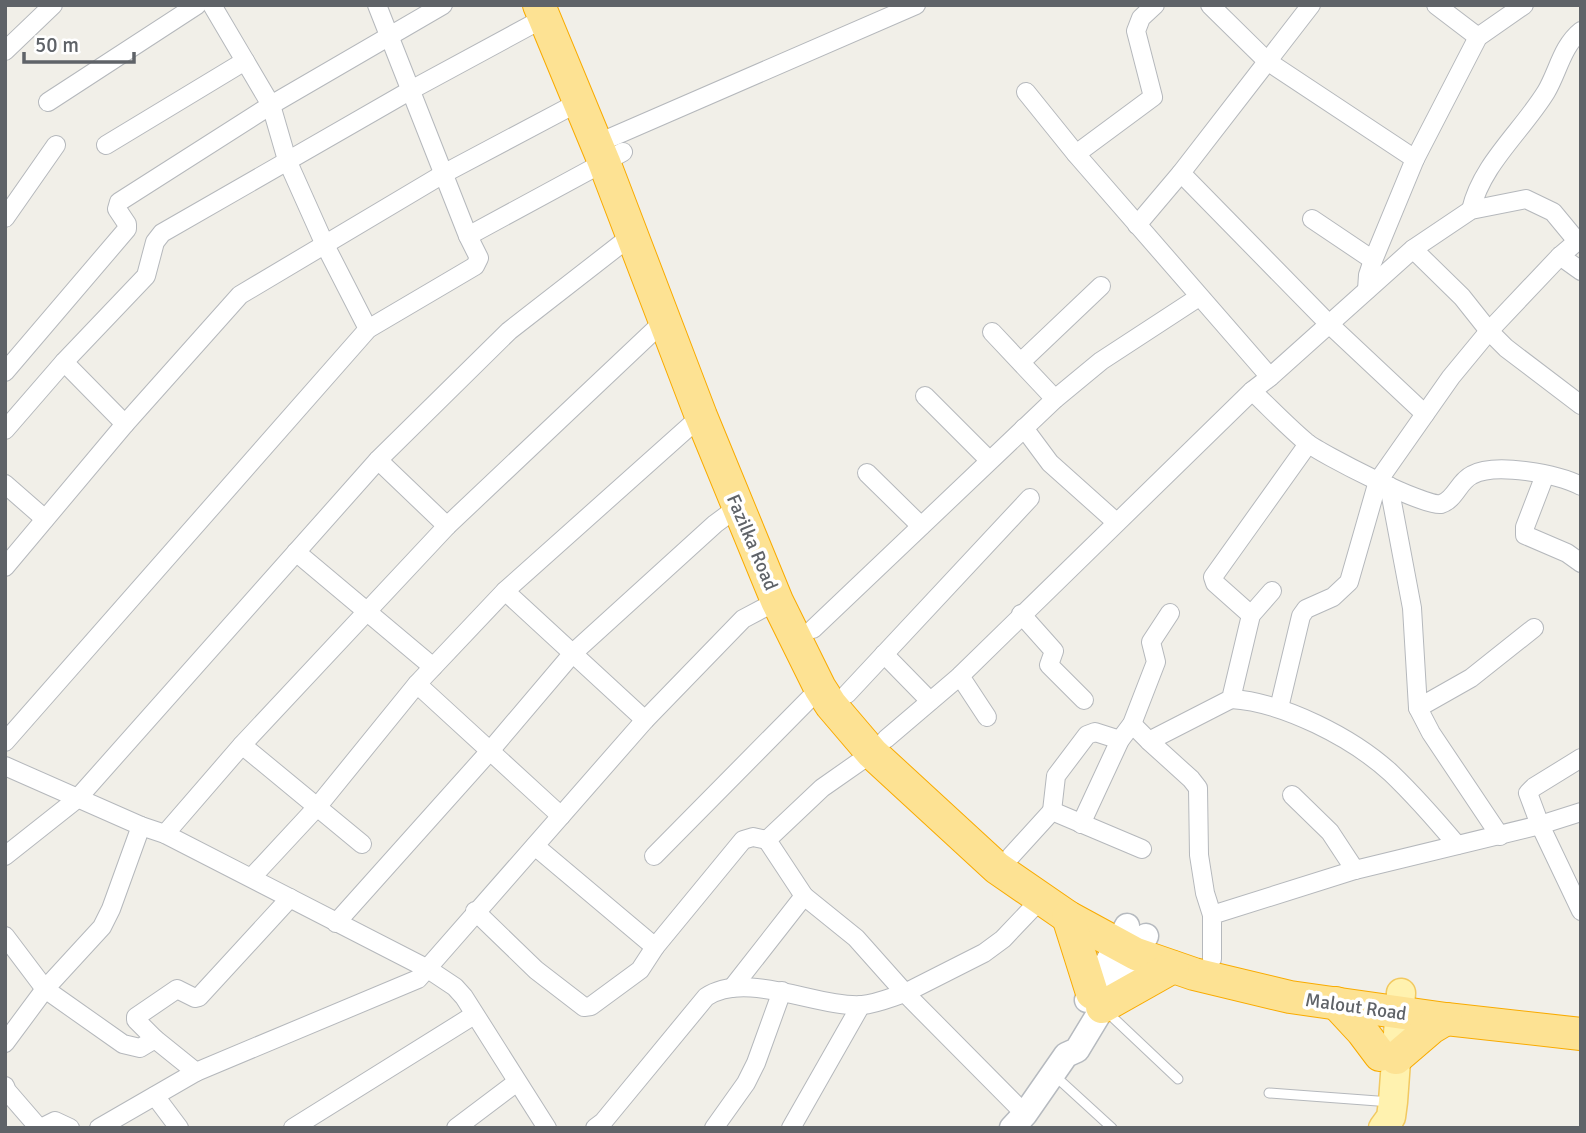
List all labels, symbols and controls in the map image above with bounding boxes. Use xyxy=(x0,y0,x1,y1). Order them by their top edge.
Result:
scale bar xyxy=(24,21,135,65)
text: 50 m xyxy=(35,32,79,58)
street label: Fazilka Road xyxy=(721,491,783,594)
street label: Malout Road xyxy=(1304,988,1408,1026)

